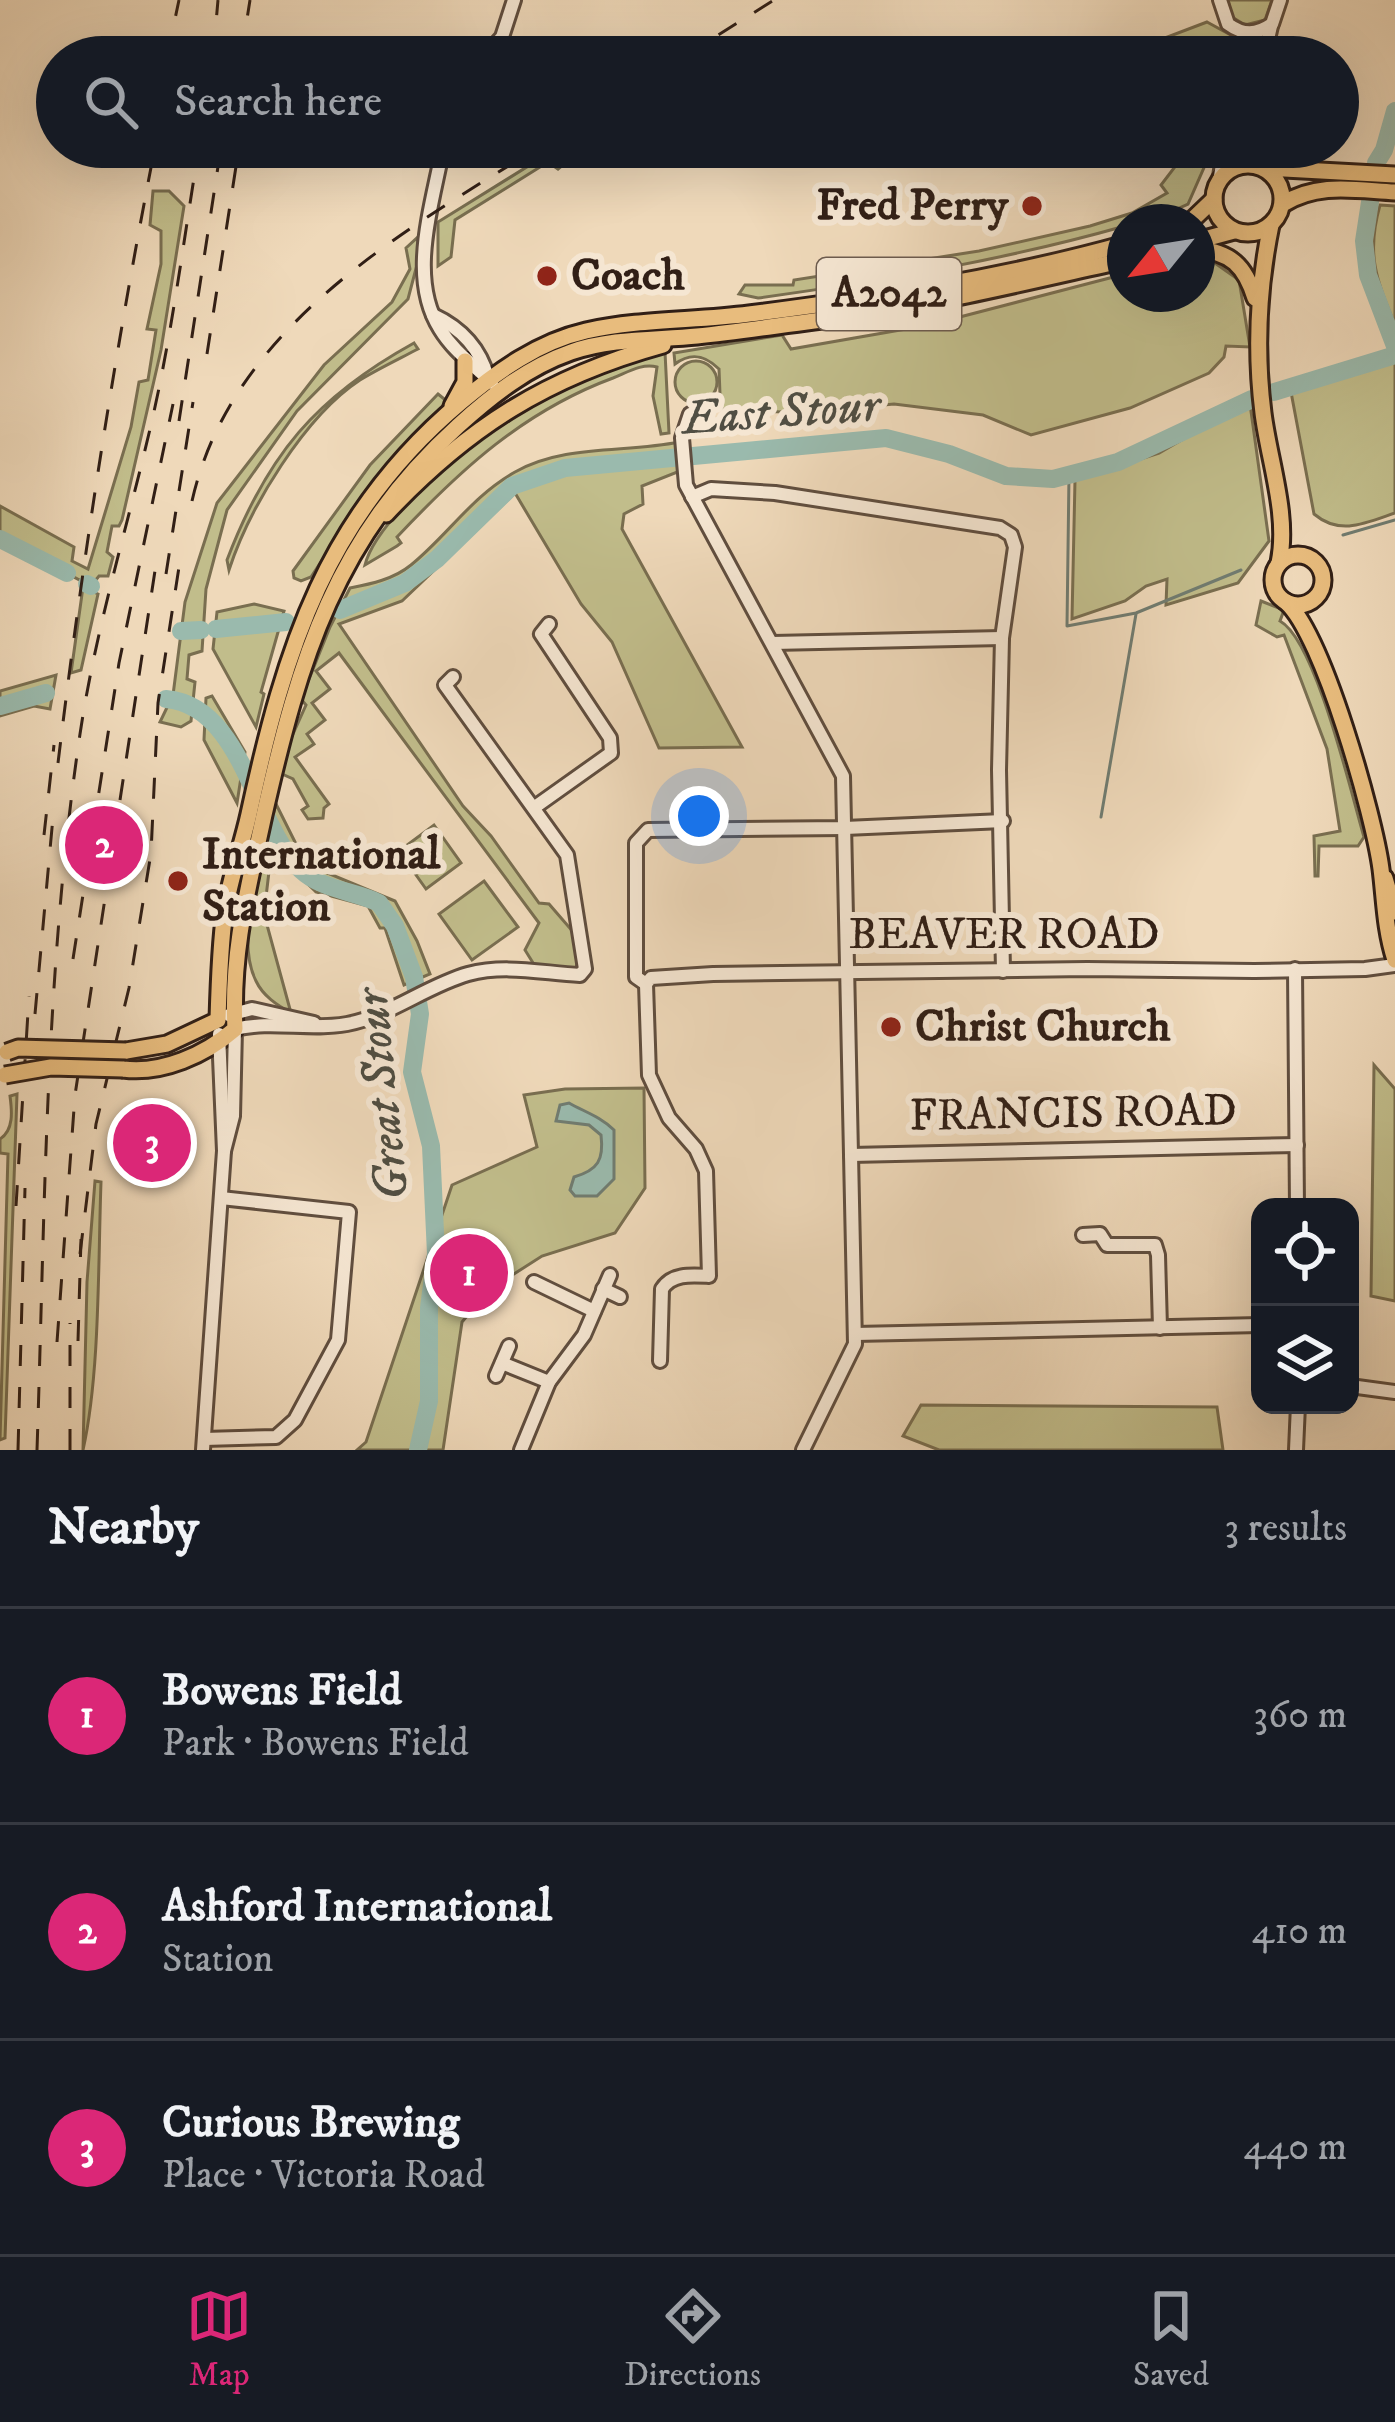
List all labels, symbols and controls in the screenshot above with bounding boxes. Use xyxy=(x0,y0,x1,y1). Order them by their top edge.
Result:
search box xyxy=(36,36,1359,168)
icon: search xyxy=(78,69,144,135)
text: Search here xyxy=(174,74,382,130)
place label: Fred Perry xyxy=(816,178,1010,234)
marker: Fred Perry xyxy=(1019,193,1045,219)
north arrow xyxy=(1107,204,1215,312)
place label: Coach xyxy=(571,248,685,304)
road number: A2042 xyxy=(817,258,961,330)
marker: Coach xyxy=(534,263,560,289)
water label: East Stour xyxy=(678,376,885,450)
your location xyxy=(669,786,729,846)
pin: 2 xyxy=(65,800,143,890)
place label: International Station xyxy=(202,827,441,935)
marker: International Station xyxy=(165,868,191,894)
street label: BEAVER ROAD xyxy=(849,907,1159,963)
water label: Great Stour xyxy=(342,983,424,1204)
place label: Christ Church xyxy=(915,999,1171,1055)
marker: Christ Church xyxy=(878,1014,904,1040)
street label: FRANCIS ROAD xyxy=(909,1083,1237,1145)
pin: 3 xyxy=(113,1098,191,1188)
map controls xyxy=(1251,1198,1359,1414)
button: locate xyxy=(1251,1198,1359,1306)
pin: 1 xyxy=(430,1228,508,1318)
button: layers xyxy=(1251,1306,1359,1414)
text: Nearby xyxy=(48,1496,199,1560)
text: 3 results xyxy=(1224,1504,1347,1553)
text: Bowens Field xyxy=(162,1663,402,1719)
text: 1 xyxy=(80,1691,94,1740)
text: 360 m xyxy=(1253,1691,1347,1740)
text: Park · Bowens Field xyxy=(162,1719,469,1768)
text: Ashford International xyxy=(162,1879,552,1935)
text: 2 xyxy=(77,1907,97,1956)
text: 410 m xyxy=(1252,1907,1347,1956)
text: Station xyxy=(162,1935,273,1984)
text: Curious Brewing xyxy=(162,2095,460,2151)
text: 3 xyxy=(80,2123,94,2172)
text: 440 m xyxy=(1243,2123,1347,2172)
text: Place · Victoria Road xyxy=(162,2151,485,2200)
tab: Map xyxy=(186,2283,252,2396)
tab: Directions xyxy=(624,2283,761,2396)
tab: Saved xyxy=(1133,2283,1209,2396)

